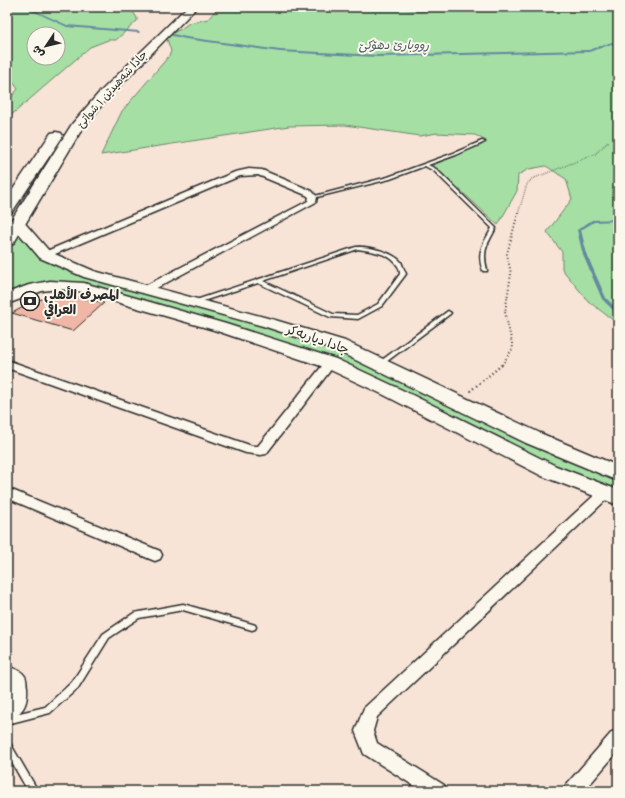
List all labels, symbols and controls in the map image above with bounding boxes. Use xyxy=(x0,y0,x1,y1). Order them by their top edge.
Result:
north arrow xyxy=(26,26,66,66)
water label: ڕووبارێ دهۆكێ xyxy=(359,34,430,56)
text: ش xyxy=(27,41,49,62)
street label: جادا شەهیدێن ١ شواتێ xyxy=(72,46,152,132)
place label: المصرف الأهلي العراقي xyxy=(44,283,119,321)
bank icon: المصرف الأهلي العراقي xyxy=(19,290,41,312)
street label: جادا دیاربه‌كر xyxy=(283,317,353,360)

